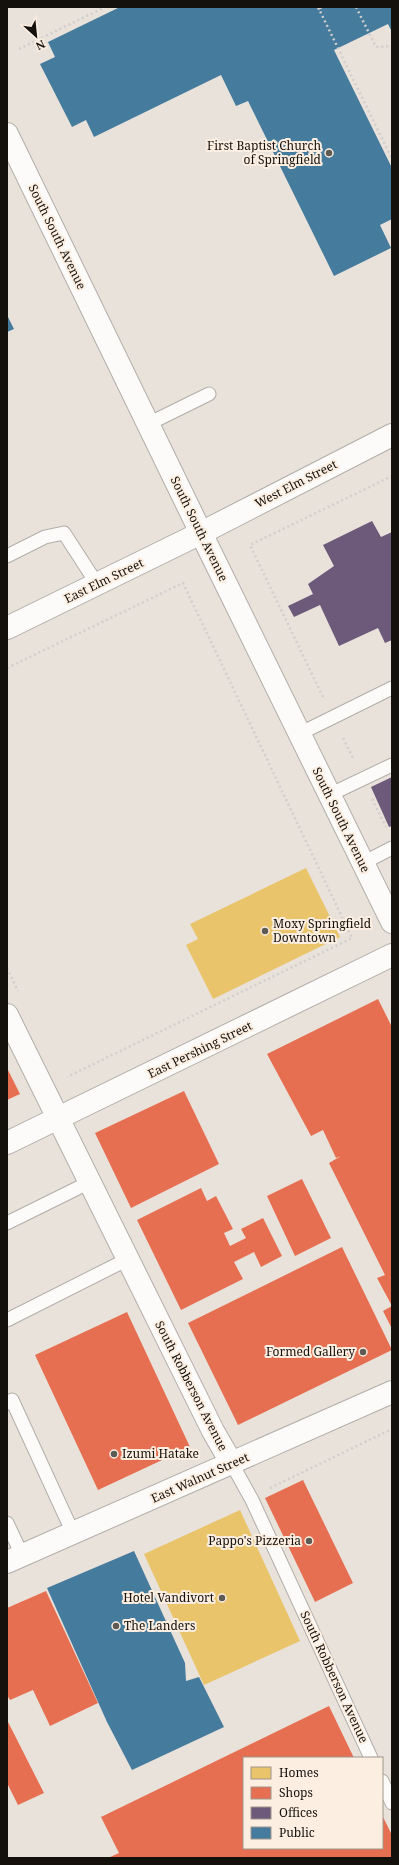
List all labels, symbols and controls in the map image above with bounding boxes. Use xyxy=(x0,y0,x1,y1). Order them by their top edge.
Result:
north arrow xyxy=(16,16,56,56)
text: N xyxy=(33,37,48,54)
place label: First Baptist Church of Springfield xyxy=(207,137,322,168)
marker: First Baptist Church of Springfield xyxy=(324,148,334,158)
street label: South South Avenue xyxy=(25,181,90,292)
street label: West Elm Street xyxy=(252,456,340,512)
street label: South South Avenue xyxy=(167,473,232,584)
street label: East Elm Street xyxy=(61,554,146,607)
street label: South South Avenue xyxy=(309,764,374,875)
place label: Moxy Springfield Downtown xyxy=(273,915,372,946)
marker: Moxy Springfield Downtown xyxy=(260,926,270,936)
street label: East Pershing Street xyxy=(145,1017,255,1082)
street label: South Robberson Avenue xyxy=(151,1318,232,1454)
place label: Formed Gallery xyxy=(266,1343,355,1360)
marker: Formed Gallery xyxy=(358,1347,368,1357)
place label: Izumi Hatake xyxy=(122,1445,199,1462)
street label: East Walnut Street xyxy=(148,1448,251,1507)
marker: Izumi Hatake xyxy=(109,1449,119,1459)
place label: Pappo's Pizzeria xyxy=(208,1532,301,1549)
marker: Pappo's Pizzeria xyxy=(304,1536,314,1546)
place label: Hotel Vandivort xyxy=(123,1589,214,1606)
marker: Hotel Vandivort xyxy=(217,1593,227,1603)
street label: South Robberson Avenue xyxy=(296,1608,373,1746)
place label: The Landers xyxy=(124,1617,195,1634)
marker: The Landers xyxy=(111,1621,121,1631)
legend xyxy=(243,1757,383,1849)
text: Homes xyxy=(279,1764,319,1781)
text: Shops xyxy=(279,1784,313,1801)
text: Offices xyxy=(279,1804,318,1821)
text: Public xyxy=(279,1824,315,1841)

